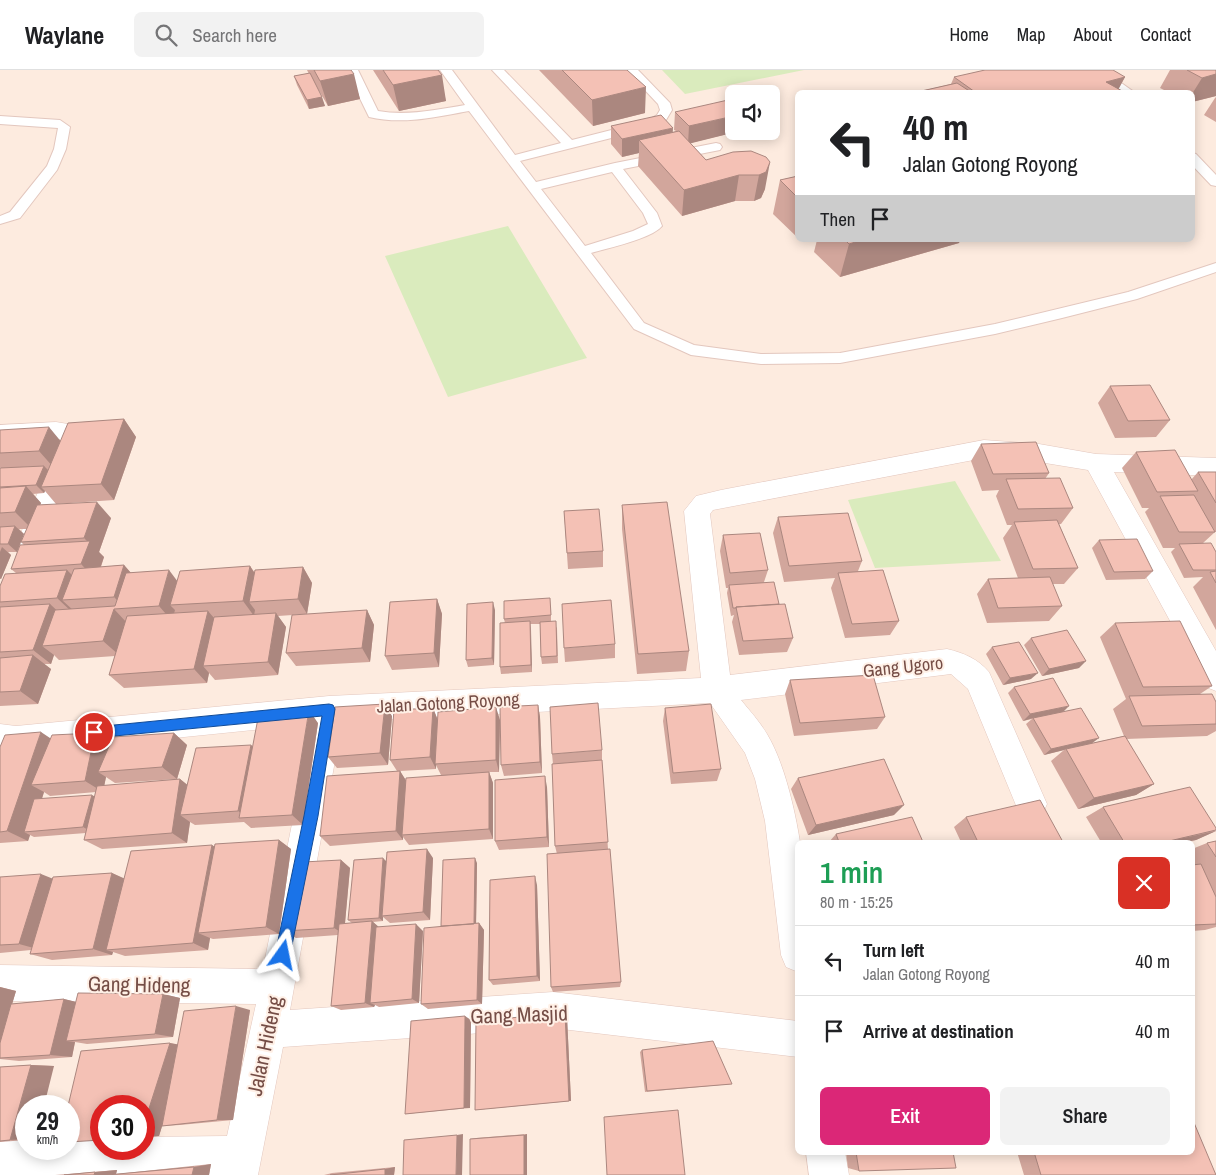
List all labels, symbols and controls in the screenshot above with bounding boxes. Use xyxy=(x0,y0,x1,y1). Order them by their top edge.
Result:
search box xyxy=(134,12,484,57)
text: Waylane xyxy=(25,19,104,51)
icon: search xyxy=(152,21,180,49)
text: Search here xyxy=(192,22,277,48)
text: Home xyxy=(949,22,989,47)
text: Map xyxy=(1017,22,1046,47)
text: About xyxy=(1074,22,1112,47)
text: Contact xyxy=(1140,22,1191,47)
map controls xyxy=(725,85,780,140)
button: sound xyxy=(725,85,780,140)
text: 40 m xyxy=(903,104,968,151)
icon: left xyxy=(820,110,885,175)
text: Jalan Gotong Royong xyxy=(903,149,1078,179)
icon: arrive xyxy=(866,205,894,233)
text: Then xyxy=(820,206,856,232)
street label: Gang Ugoro xyxy=(862,650,944,683)
street label: Jalan Gotong Royong xyxy=(376,686,521,719)
pin xyxy=(73,711,115,753)
icon: arrive xyxy=(80,718,108,746)
text: 1 min xyxy=(820,852,883,892)
button: close xyxy=(1118,857,1170,909)
text: 80 m · 15:25 xyxy=(820,891,893,913)
position arrow xyxy=(256,928,308,980)
text: Turn left xyxy=(863,937,924,963)
icon: left xyxy=(820,947,848,975)
text: 40 m xyxy=(1135,948,1170,974)
text: Jalan Gotong Royong xyxy=(863,963,990,985)
street label: Gang Hideng xyxy=(88,969,191,1000)
street label: Jalan Hideng xyxy=(240,993,289,1099)
street label: Gang Masjid xyxy=(470,998,568,1031)
icon: arrive xyxy=(820,1017,848,1045)
text: Arrive at destination xyxy=(863,1018,1014,1044)
text: 40 m xyxy=(1135,1018,1170,1044)
button: Exit xyxy=(820,1087,990,1145)
button: Share xyxy=(1000,1087,1170,1145)
speed limit sign: 30 xyxy=(90,1095,155,1160)
text: 29 xyxy=(36,1104,59,1138)
text: km/h xyxy=(37,1132,58,1148)

